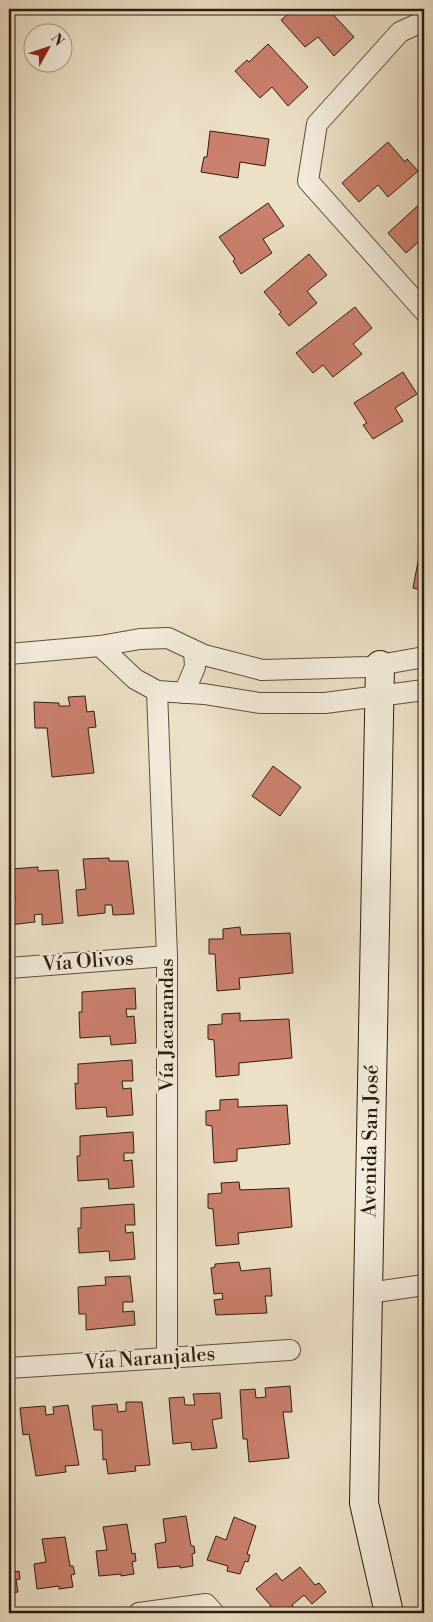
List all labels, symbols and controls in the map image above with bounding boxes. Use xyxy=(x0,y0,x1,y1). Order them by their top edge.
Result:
north arrow xyxy=(22,22,72,72)
text: N xyxy=(47,30,68,50)
street label: Vía Olivos xyxy=(40,946,135,978)
street label: Vía Jacarandas xyxy=(155,958,180,1093)
street label: Avenida San José xyxy=(357,1064,385,1219)
street label: Vía Naranjales xyxy=(83,1342,216,1376)

